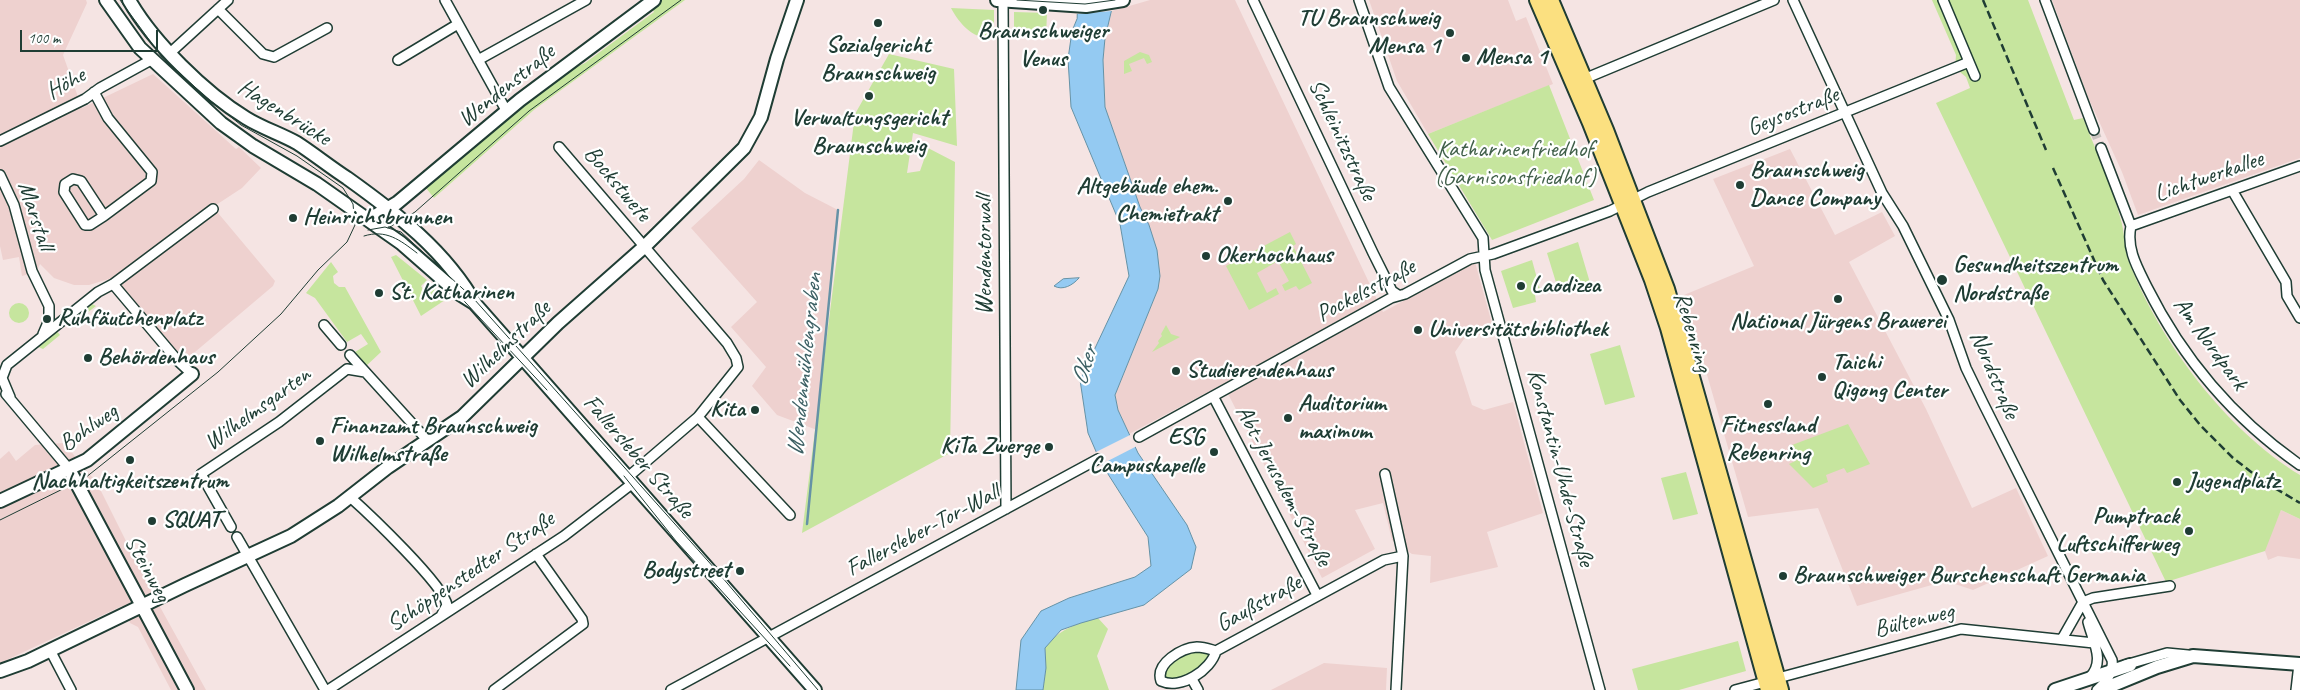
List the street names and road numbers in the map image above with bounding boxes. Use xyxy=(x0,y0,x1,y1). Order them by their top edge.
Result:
street label: Wendenstraße xyxy=(453,38,561,134)
street label: Höhe xyxy=(41,61,91,107)
street label: Hagenbrücke xyxy=(232,73,336,153)
street label: Schleinitzstraße xyxy=(1301,75,1383,205)
street label: Geysostraße xyxy=(1743,81,1843,143)
street label: Bockstwete xyxy=(577,140,657,228)
street label: Lichtwerkallee xyxy=(2151,145,2267,209)
street label: Marstall xyxy=(10,178,60,254)
street label: Wendentorwall xyxy=(971,195,999,315)
street label: Pockelsstraße xyxy=(1311,253,1421,329)
street label: Rebenring xyxy=(1666,289,1718,375)
street label: Am Nordpark xyxy=(2167,292,2253,396)
street label: Wilhelmstraße xyxy=(455,295,557,395)
street label: Nordstraße xyxy=(1963,327,2025,423)
street label: Wilhelmsgarten xyxy=(199,361,317,457)
street label: Konstantin-Uhde-Straße xyxy=(1520,366,1600,570)
street label: Fallersleber Straße xyxy=(576,389,700,525)
street label: Bohlweg xyxy=(54,398,124,458)
street label: Abt-Jerusalem-Straße xyxy=(1228,400,1338,572)
street label: Fallersleber-Tor-Wall xyxy=(841,478,1005,584)
street label: Schöppenstedter Straße xyxy=(382,505,560,639)
street label: Steinweg xyxy=(117,530,177,608)
street label: Gaußstraße xyxy=(1211,569,1307,639)
street label: Bültenweg xyxy=(1871,597,1957,645)

